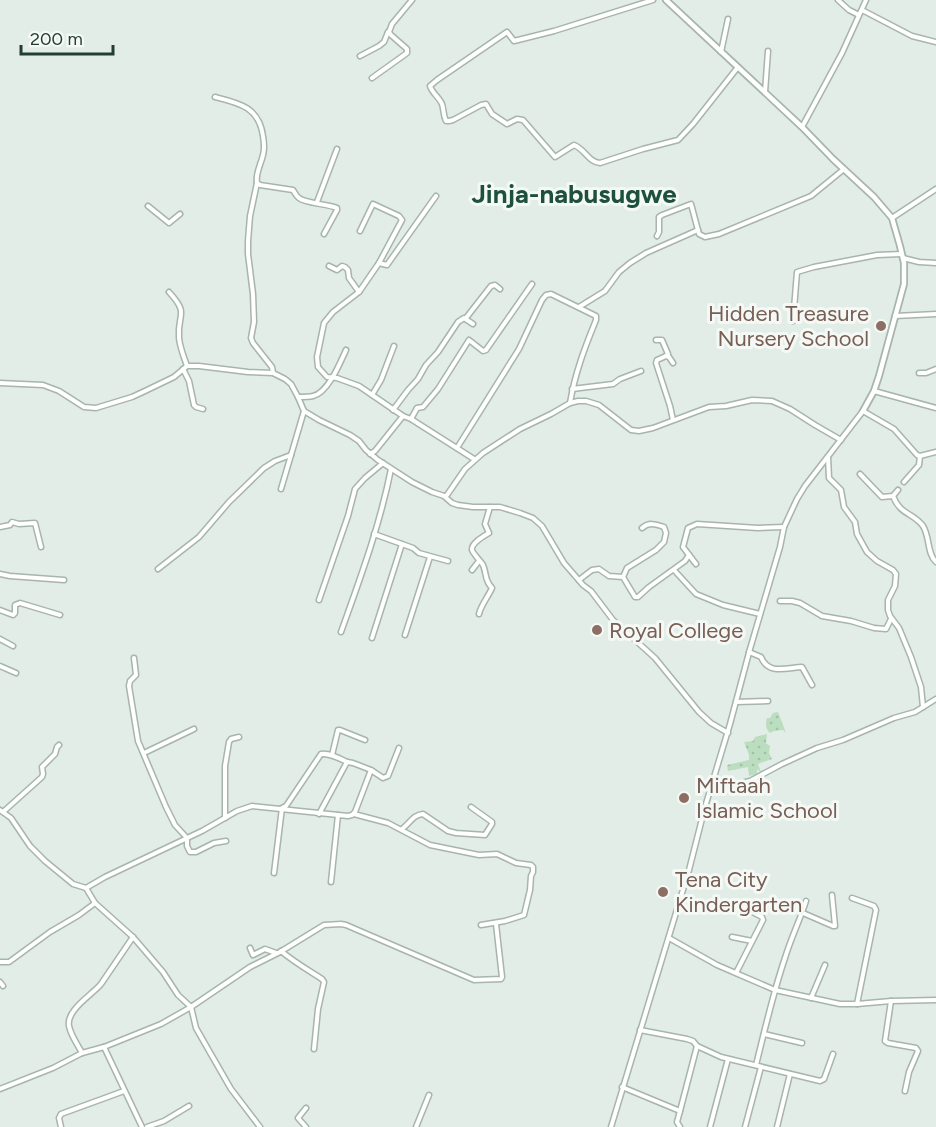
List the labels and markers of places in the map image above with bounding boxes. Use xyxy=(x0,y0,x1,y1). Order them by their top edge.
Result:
place label: Hidden Treasure Nursery School xyxy=(708,300,869,352)
marker: Hidden Treasure Nursery School xyxy=(874,319,888,333)
place label: Royal College xyxy=(609,617,743,644)
marker: Royal College xyxy=(590,623,604,637)
place label: Miftaah Islamic School xyxy=(696,772,837,824)
marker: Miftaah Islamic School xyxy=(677,791,691,805)
place label: Tena City Kindergarten xyxy=(675,866,802,918)
marker: Tena City Kindergarten xyxy=(656,885,670,899)

